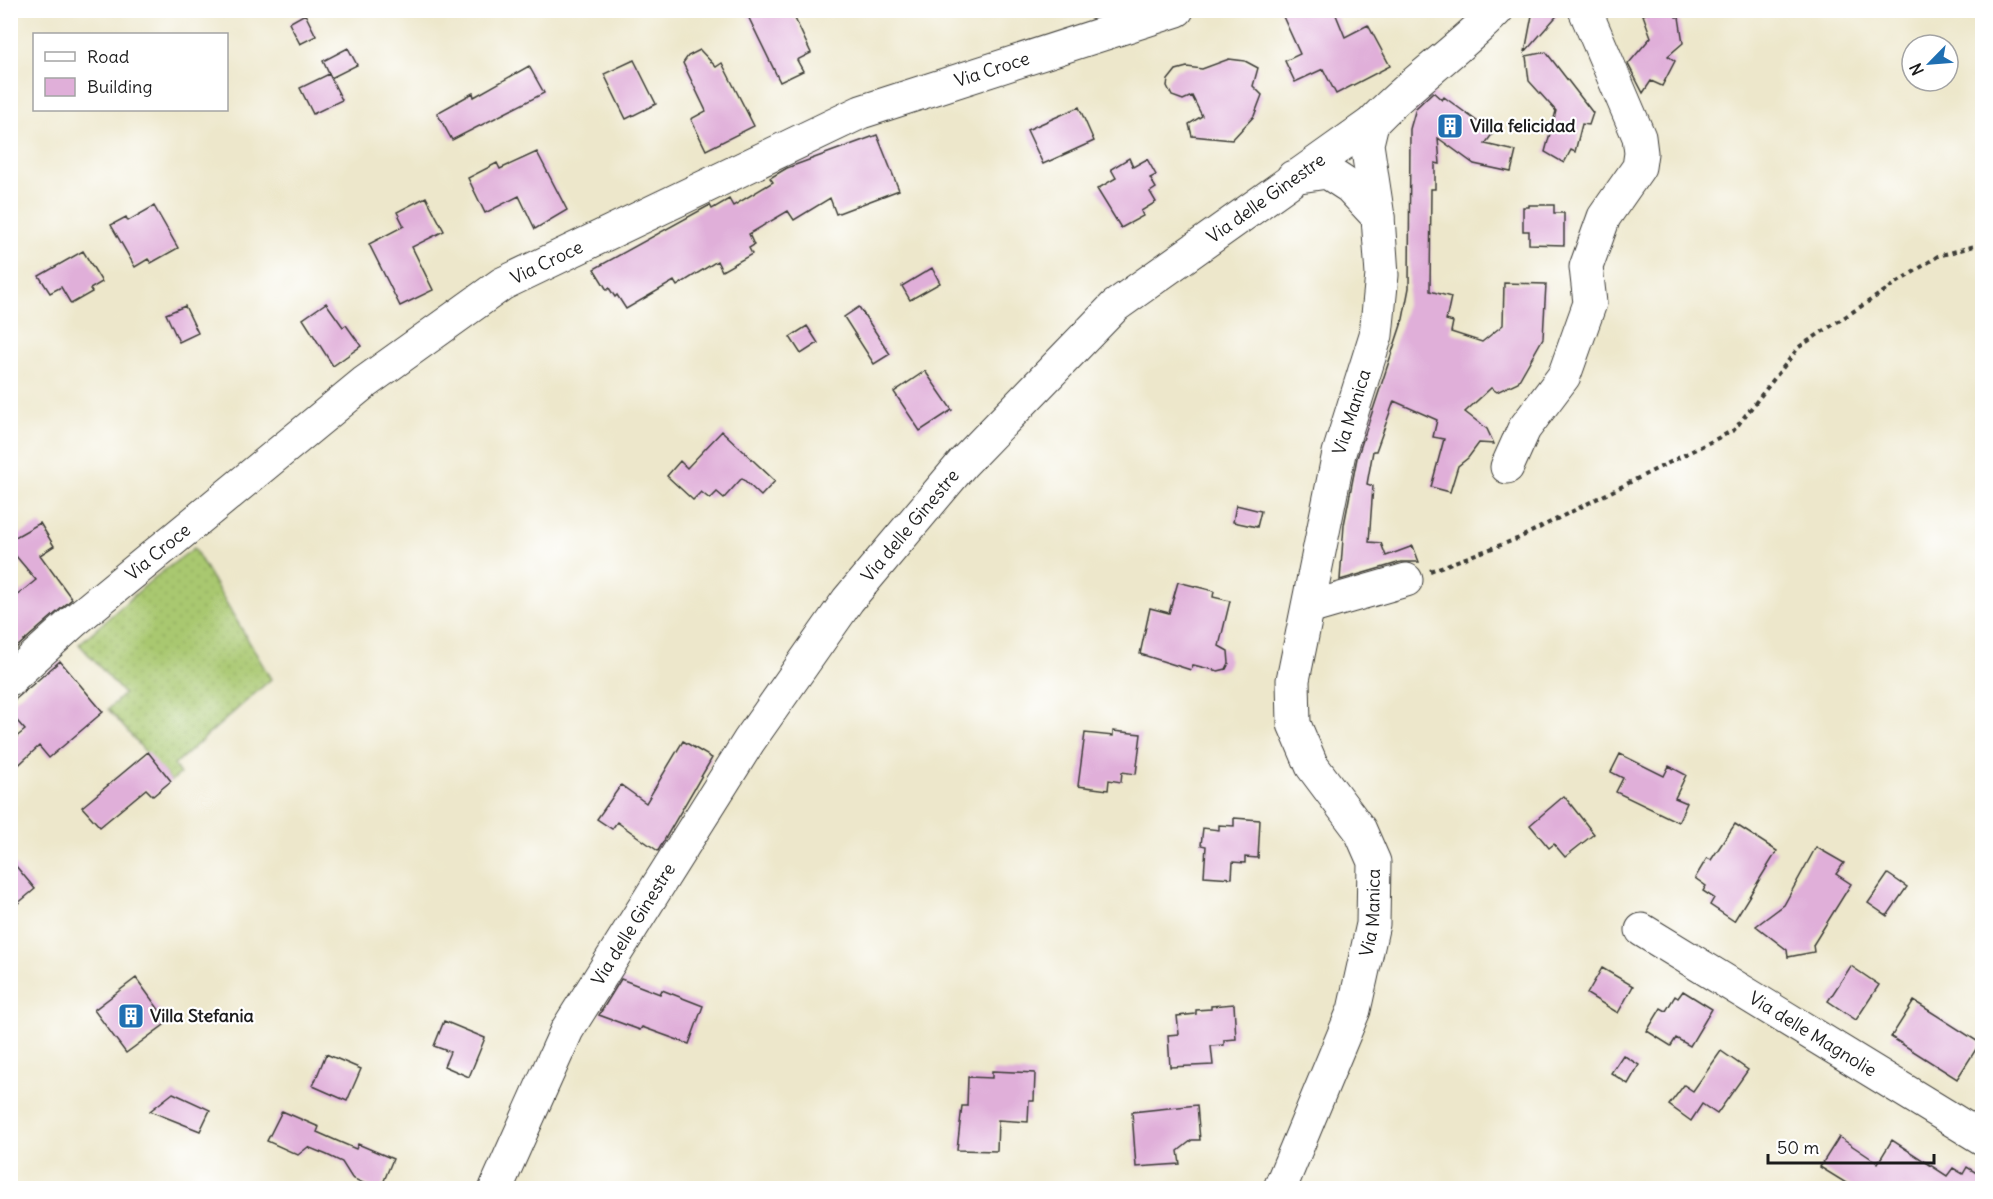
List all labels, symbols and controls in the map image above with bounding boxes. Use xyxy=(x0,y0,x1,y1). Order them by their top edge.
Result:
legend xyxy=(33,33,228,111)
north arrow xyxy=(1900,33,1960,93)
text: Road xyxy=(87,45,130,68)
street label: Via Croce xyxy=(951,46,1032,92)
text: N xyxy=(1905,60,1928,79)
text: Building xyxy=(87,75,152,98)
building icon: Villa felicidad xyxy=(1435,111,1465,141)
place label: Villa felicidad xyxy=(1470,114,1576,137)
street label: Via delle Ginestre xyxy=(1202,148,1330,248)
street label: Via Croce xyxy=(507,235,586,289)
street label: Via Manica xyxy=(1327,366,1376,458)
street label: Via delle Ginestre xyxy=(856,464,964,586)
street label: Via Croce xyxy=(120,518,195,585)
street label: Via delle Ginestre xyxy=(586,859,680,990)
street label: Via Manica xyxy=(1354,868,1385,959)
street label: Via delle Magnolie xyxy=(1745,986,1881,1082)
building icon: Villa Stefania xyxy=(116,1001,146,1031)
place label: Villa Stefania xyxy=(150,1004,254,1027)
scale bar xyxy=(1768,1127,1934,1165)
text: 50 m xyxy=(1777,1136,1819,1159)

